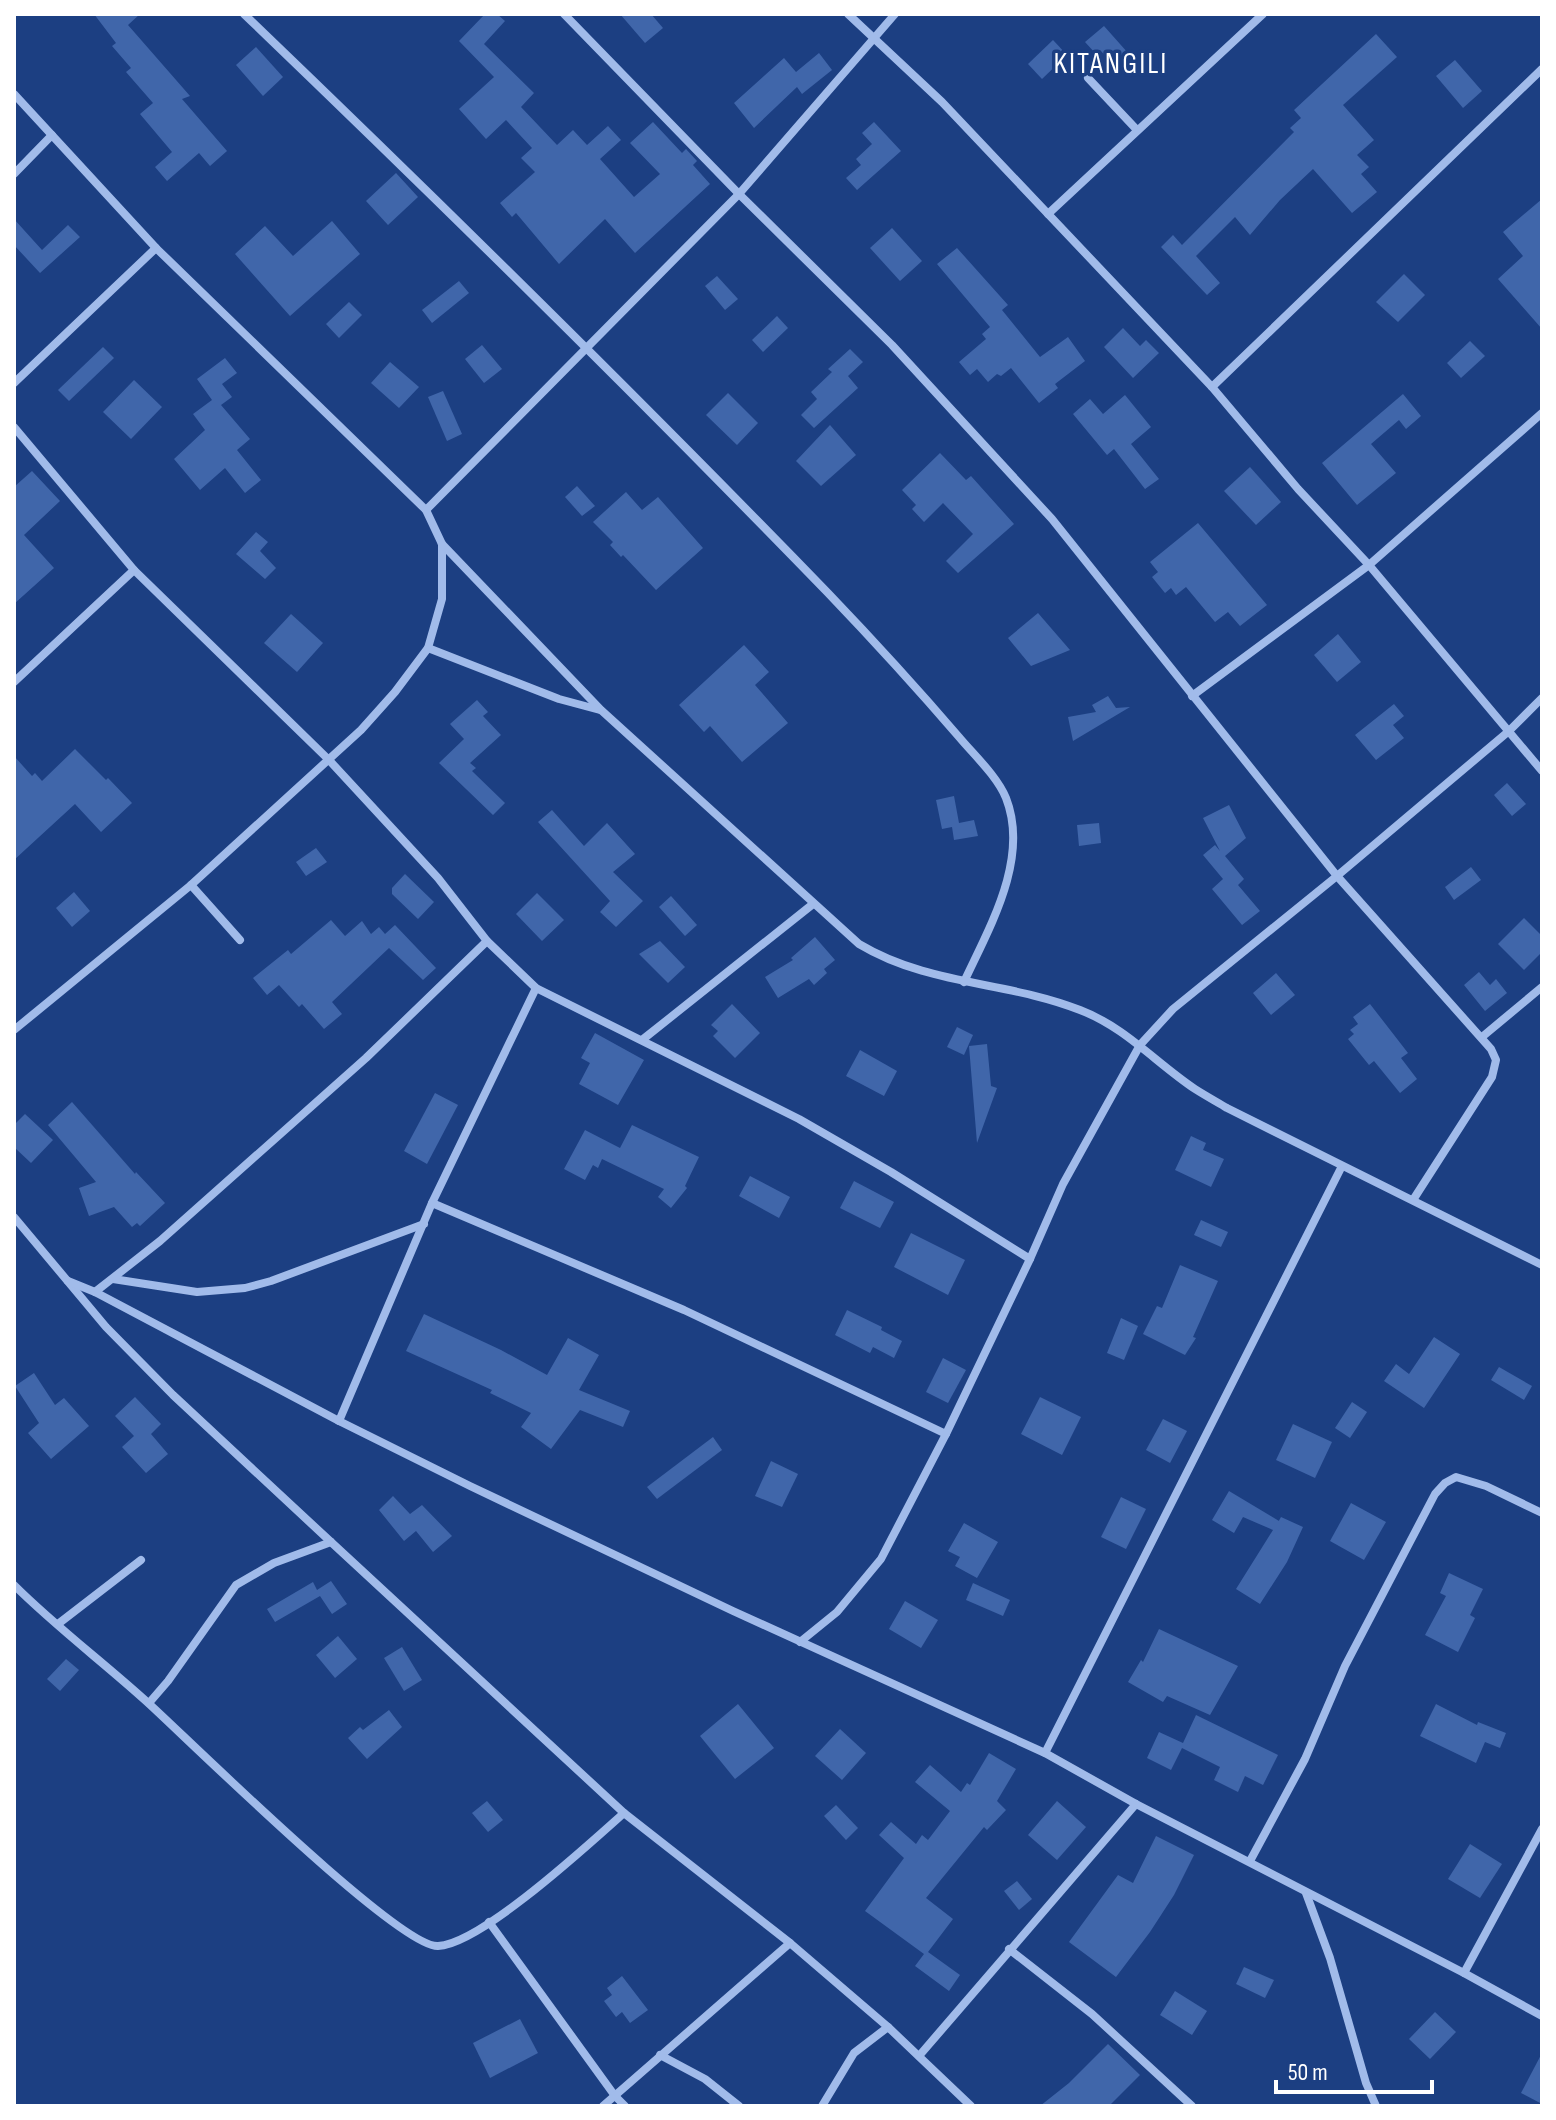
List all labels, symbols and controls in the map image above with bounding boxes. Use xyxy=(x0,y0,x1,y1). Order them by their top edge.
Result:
district label: KITANGILI xyxy=(1054,46,1168,82)
scale bar xyxy=(1276,2044,1432,2094)
text: 50 m xyxy=(1288,2058,1328,2087)

